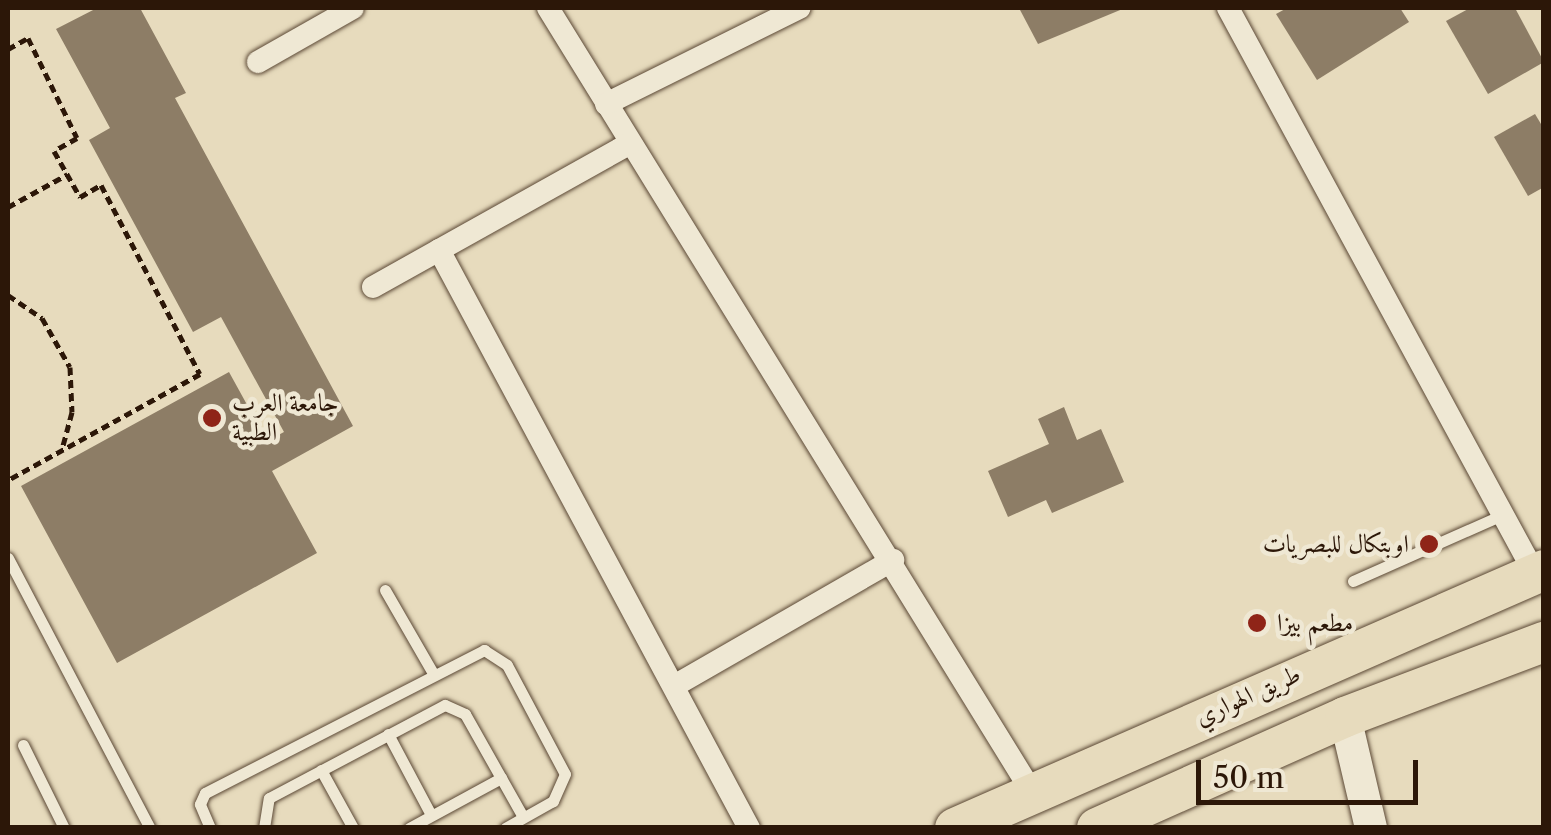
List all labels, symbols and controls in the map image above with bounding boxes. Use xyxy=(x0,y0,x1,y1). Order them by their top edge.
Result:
place label: جامعة العرب الطبية xyxy=(232,389,339,448)
marker: جامعة العرب الطبية xyxy=(201,407,223,429)
place label: اوبتكال للبصريات xyxy=(1263,529,1409,559)
marker: اوبتكال للبصريات xyxy=(1418,533,1440,555)
place label: مطعم بيزا xyxy=(1277,608,1353,638)
marker: مطعم بيزا xyxy=(1246,612,1268,634)
street label: طريق الهواري xyxy=(1190,659,1306,733)
scale bar xyxy=(1201,740,1424,802)
text: 50 m xyxy=(1213,759,1284,796)

